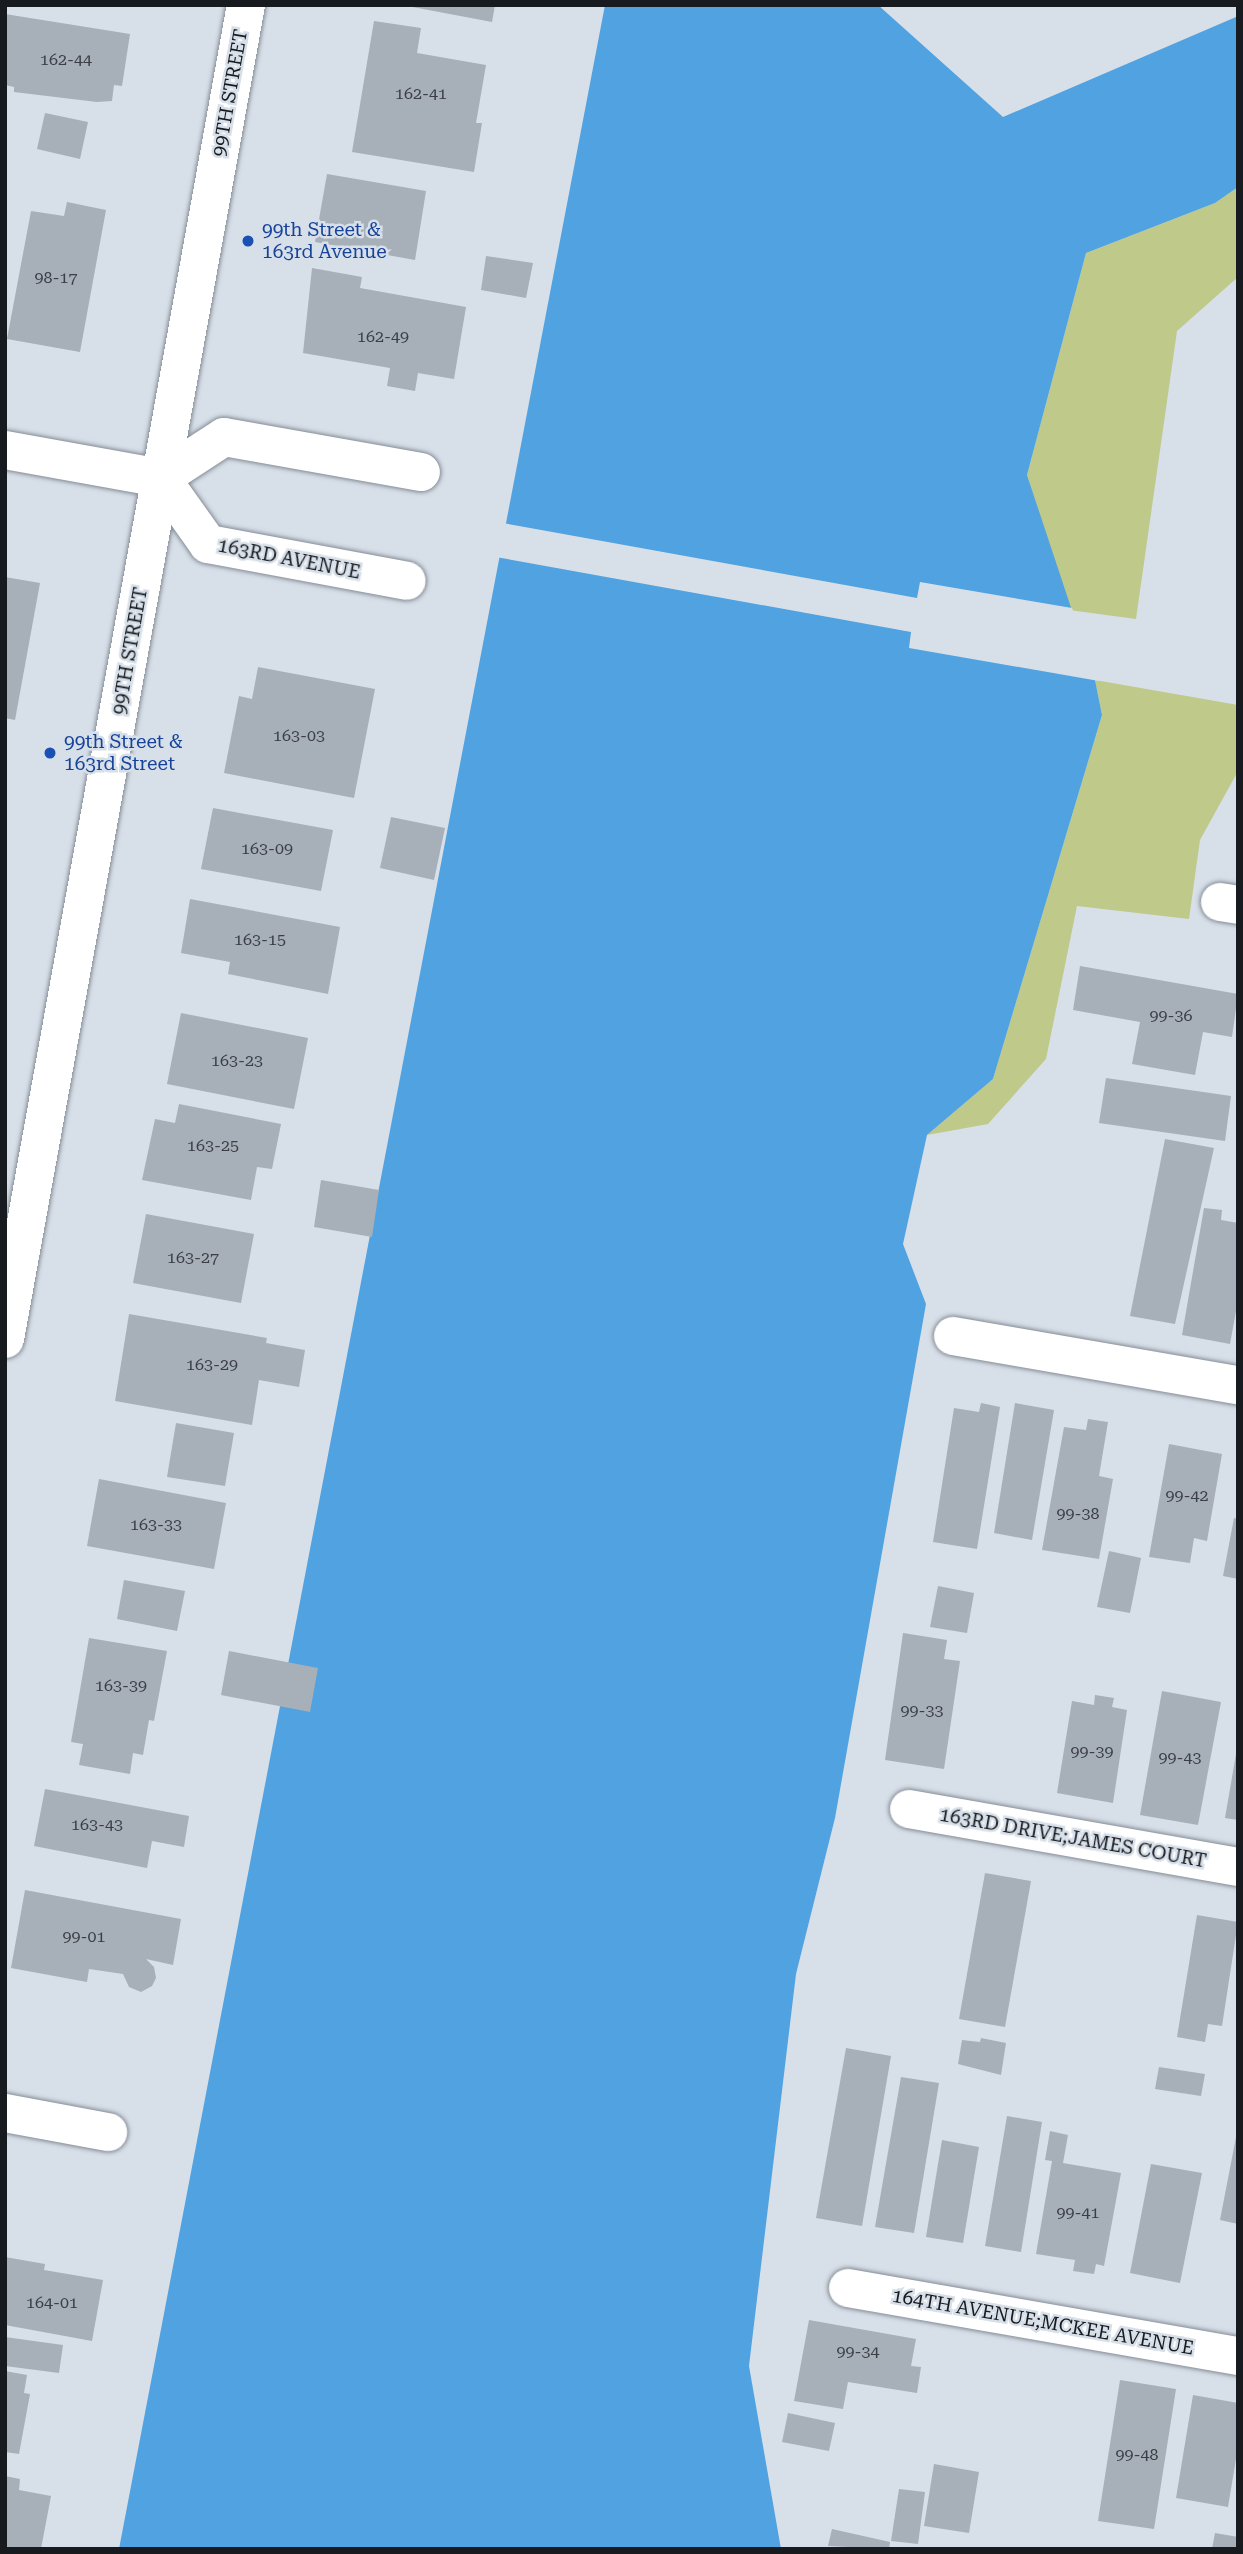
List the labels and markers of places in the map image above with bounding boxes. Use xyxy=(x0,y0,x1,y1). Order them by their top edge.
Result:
place label: 99th Street & 163rd Avenue xyxy=(262,219,387,263)
marker: 99th Street & 163rd Avenue xyxy=(240,233,256,249)
place label: 99th Street & 163rd Street xyxy=(64,731,183,775)
marker: 99th Street & 163rd Street xyxy=(42,745,58,761)

